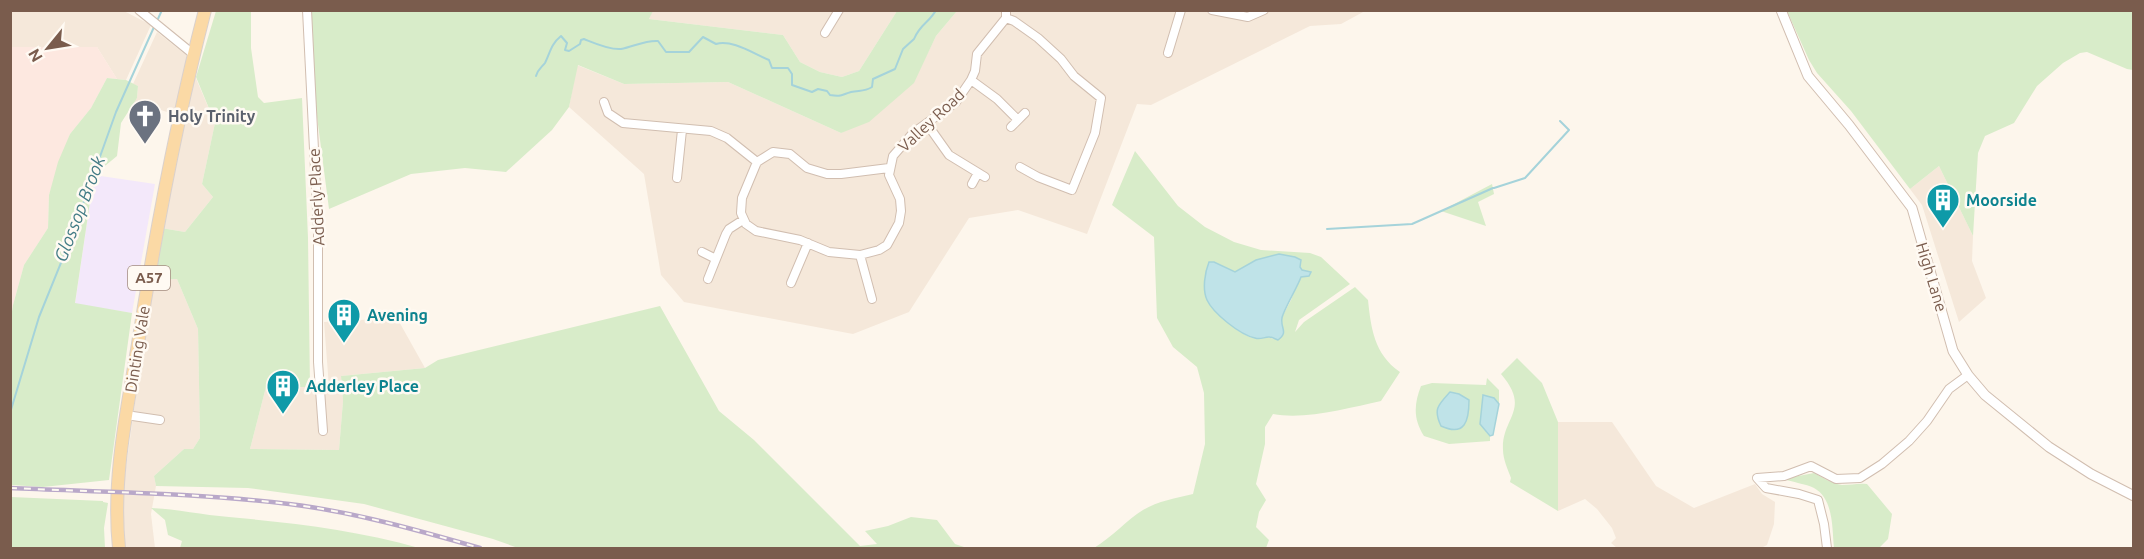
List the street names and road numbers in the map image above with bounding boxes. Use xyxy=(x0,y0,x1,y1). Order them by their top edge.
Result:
street label: Valley Road xyxy=(894,85,968,155)
street label: Adderly Place xyxy=(304,148,328,246)
street label: High Lane xyxy=(1913,240,1951,314)
road number: A57 xyxy=(128,266,170,290)
street label: Dinting Vale xyxy=(121,304,153,394)

